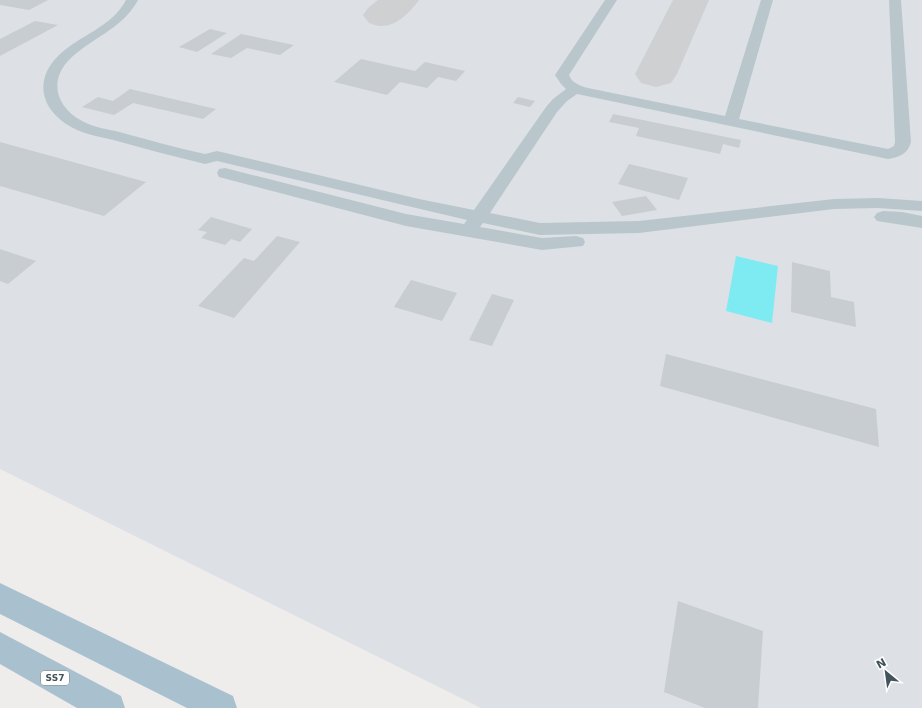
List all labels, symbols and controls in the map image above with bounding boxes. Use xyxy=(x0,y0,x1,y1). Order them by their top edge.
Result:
north arrow xyxy=(866,652,906,692)
text: N xyxy=(874,656,889,672)
road number: SS7 xyxy=(41,671,69,685)

